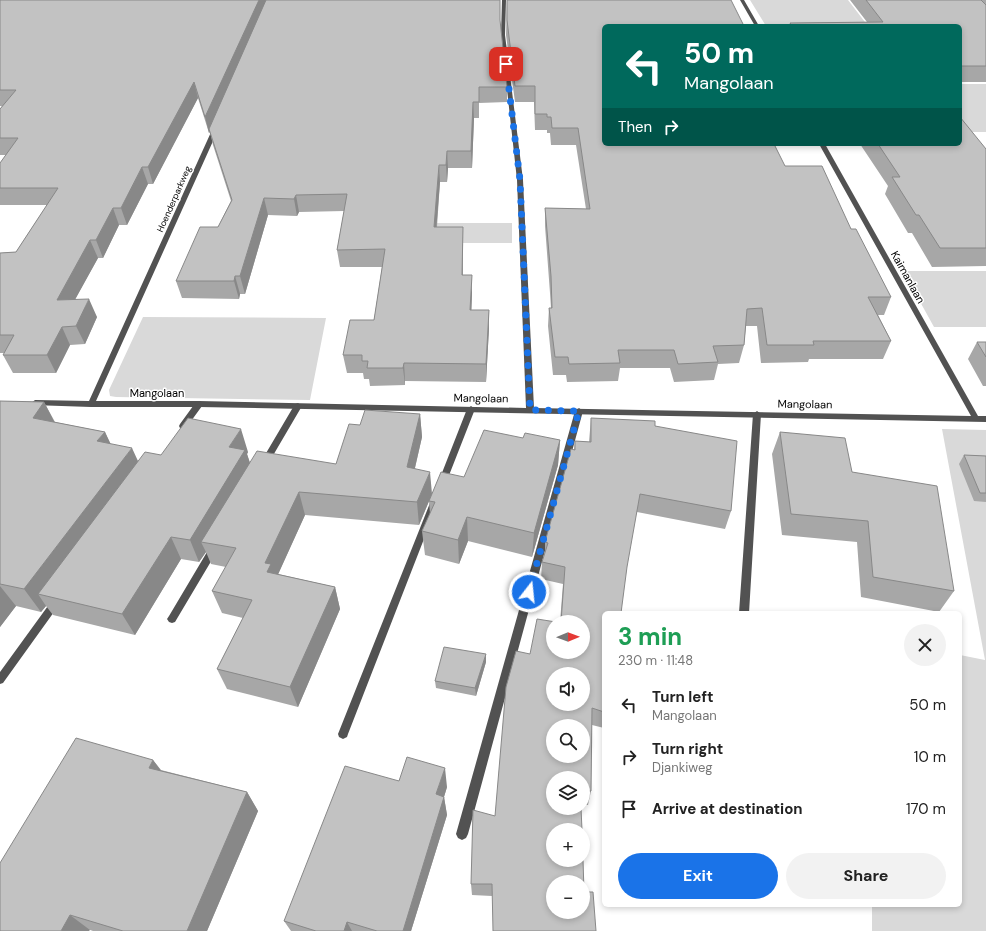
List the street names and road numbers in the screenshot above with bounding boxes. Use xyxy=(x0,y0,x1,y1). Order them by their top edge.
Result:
street label: Hoenderparkweg xyxy=(154,164,194,234)
street label: Kaimanlaan xyxy=(888,248,928,306)
street label: Mangolaan xyxy=(130,386,184,400)
street label: Mangolaan xyxy=(454,391,508,405)
street label: Mangolaan xyxy=(778,397,832,411)

